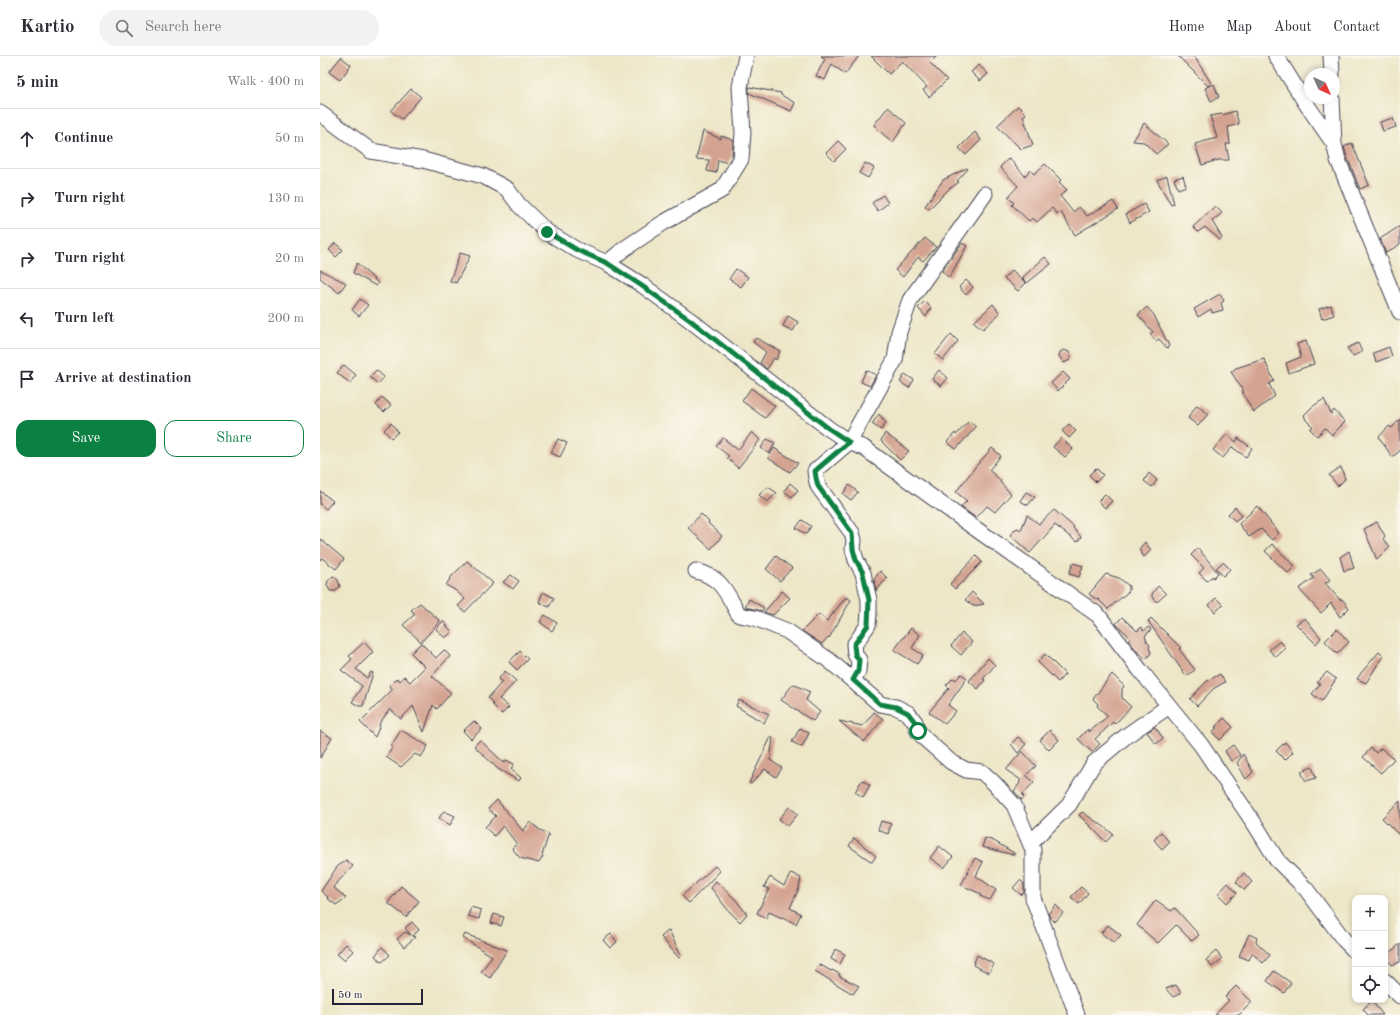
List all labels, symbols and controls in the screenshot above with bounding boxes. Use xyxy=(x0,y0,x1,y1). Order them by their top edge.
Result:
search box xyxy=(99,10,379,46)
icon: search xyxy=(113,17,135,39)
text: Kartio xyxy=(20,18,75,37)
text: Search here xyxy=(145,20,221,35)
text: Home xyxy=(1169,20,1204,34)
text: Map xyxy=(1226,20,1252,34)
text: About xyxy=(1274,20,1311,34)
text: Contact xyxy=(1333,20,1380,34)
north arrow xyxy=(1304,68,1340,104)
text: 5 min xyxy=(16,74,59,91)
text: Walk · 400 m xyxy=(227,75,304,88)
icon: ahead xyxy=(16,128,38,150)
text: Continue xyxy=(54,131,113,146)
text: 50 m xyxy=(275,132,304,145)
icon: right xyxy=(16,188,38,210)
text: Turn right xyxy=(54,191,125,206)
text: 130 m xyxy=(267,192,304,205)
route end xyxy=(538,223,556,241)
icon: right xyxy=(16,248,38,270)
text: Turn right xyxy=(54,251,125,266)
text: 20 m xyxy=(275,252,304,265)
icon: left xyxy=(16,308,38,330)
text: Turn left xyxy=(54,311,114,326)
text: 200 m xyxy=(267,312,304,325)
icon: arrive xyxy=(16,368,38,390)
text: Arrive at destination xyxy=(54,371,192,386)
button: Save xyxy=(16,420,156,457)
button: Share xyxy=(164,420,304,457)
route start xyxy=(909,722,927,740)
map controls xyxy=(1352,895,1388,1003)
button: + xyxy=(1352,895,1388,931)
button: − xyxy=(1352,931,1388,967)
button: locate xyxy=(1352,967,1388,1003)
scale bar xyxy=(332,987,423,1006)
text: 50 m xyxy=(338,990,363,1001)

